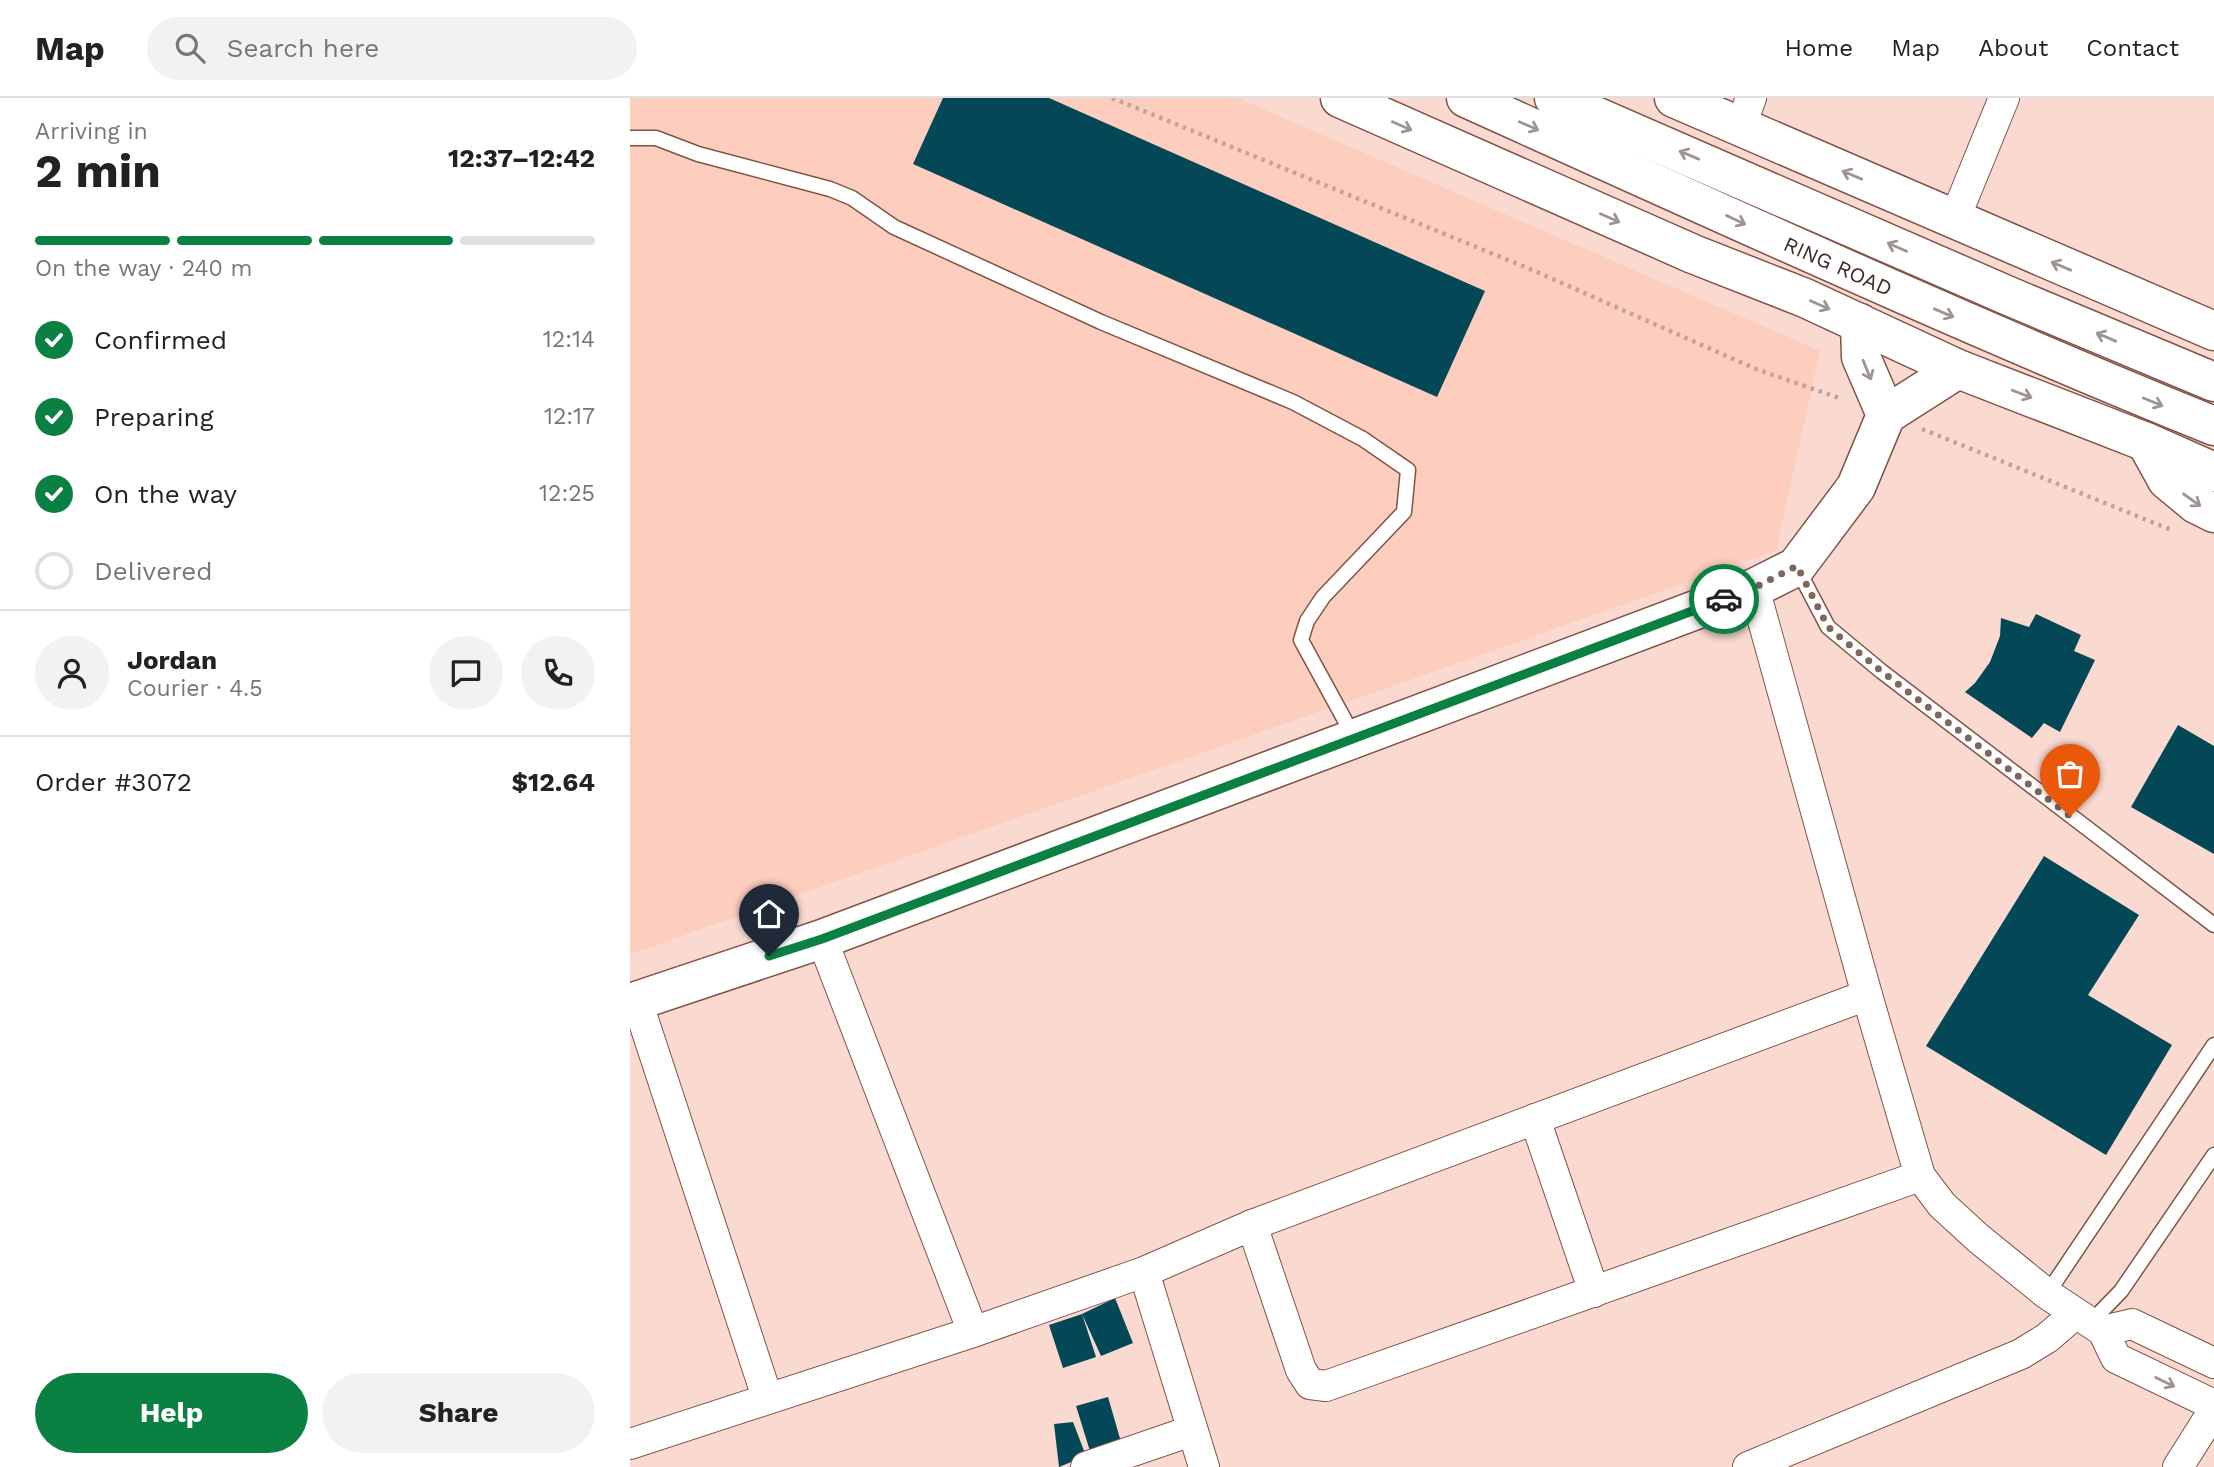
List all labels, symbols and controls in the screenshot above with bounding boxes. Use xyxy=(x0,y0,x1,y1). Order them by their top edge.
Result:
search box xyxy=(147,17,637,80)
text: Map xyxy=(35,29,105,68)
icon: search xyxy=(171,29,209,67)
text: Search here xyxy=(227,33,379,63)
text: Home xyxy=(1785,34,1853,62)
text: Map xyxy=(1891,34,1940,62)
text: About xyxy=(1978,34,2048,62)
text: Contact xyxy=(2086,34,2179,62)
text: Arriving in xyxy=(35,118,148,145)
one-way arrow xyxy=(1391,120,1412,133)
one-way arrow xyxy=(1518,120,1539,133)
text: 12:37–12:42 xyxy=(448,143,595,173)
text: 2 min xyxy=(35,144,161,198)
one-way arrow xyxy=(1678,148,1700,161)
one-way arrow xyxy=(1842,168,1864,181)
one-way arrow xyxy=(1599,212,1620,225)
one-way arrow xyxy=(1725,214,1746,227)
street label: RING ROAD xyxy=(1780,231,1896,301)
one-way arrow xyxy=(1887,240,1908,253)
text: On the way · 240 m xyxy=(35,255,253,282)
one-way arrow xyxy=(2051,259,2072,272)
one-way arrow xyxy=(1809,299,1830,312)
one-way arrow xyxy=(1932,307,1954,320)
icon: check xyxy=(35,321,73,359)
text: Confirmed xyxy=(94,325,227,355)
text: 12:14 xyxy=(543,326,595,353)
one-way arrow xyxy=(2095,329,2117,342)
one-way arrow xyxy=(1861,359,1874,380)
one-way arrow xyxy=(2010,389,2032,401)
one-way arrow xyxy=(2142,396,2163,409)
icon: check xyxy=(35,398,73,436)
text: Preparing xyxy=(94,402,214,432)
text: 12:17 xyxy=(544,403,595,430)
icon: check xyxy=(35,475,73,513)
text: On the way xyxy=(94,479,237,509)
text: 12:25 xyxy=(539,480,595,507)
one-way arrow xyxy=(2182,492,2201,507)
text: Delivered xyxy=(94,556,213,586)
courier xyxy=(1689,564,1759,634)
icon: car xyxy=(1705,580,1743,618)
button: person xyxy=(35,636,109,710)
button: chat xyxy=(429,636,503,710)
button: phone xyxy=(521,636,595,710)
text: Jordan xyxy=(127,645,217,675)
text: Courier · 4.5 xyxy=(127,675,263,702)
pin xyxy=(2040,744,2100,816)
icon: bag xyxy=(2051,755,2089,793)
text: Order #3072 xyxy=(35,767,192,797)
text: $12.64 xyxy=(511,767,595,797)
pin xyxy=(739,884,799,956)
icon: home xyxy=(750,895,788,933)
button: Help xyxy=(35,1373,308,1453)
button: Share xyxy=(322,1373,595,1453)
one-way arrow xyxy=(2154,1375,2175,1389)

